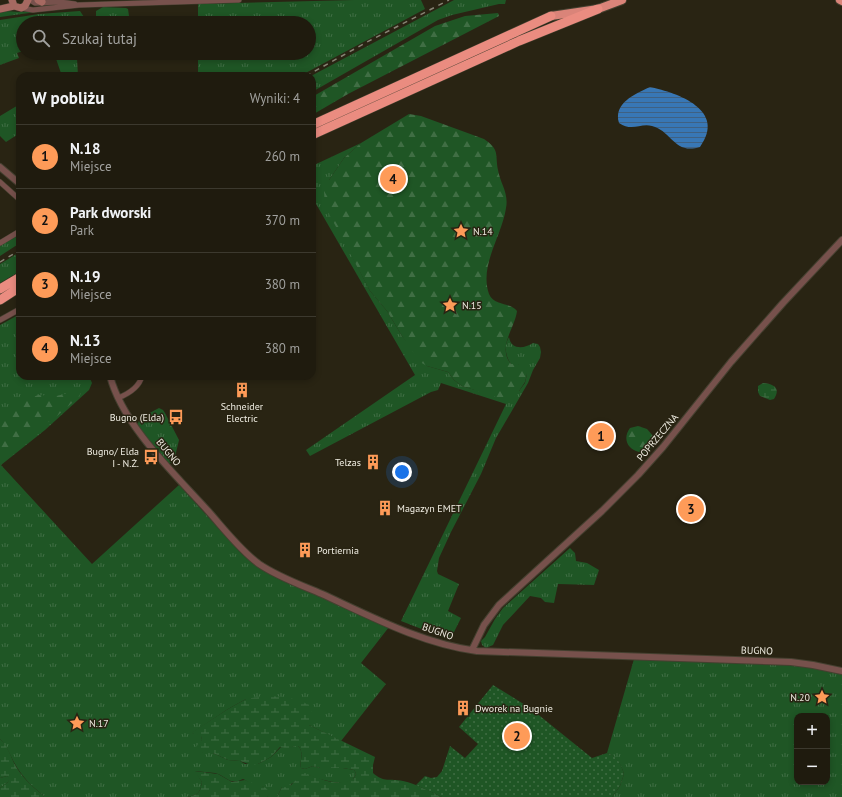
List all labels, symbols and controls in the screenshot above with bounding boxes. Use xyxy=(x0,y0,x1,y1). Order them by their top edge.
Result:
search box xyxy=(16,16,316,60)
icon: search xyxy=(30,27,52,49)
text: Szukaj tutaj xyxy=(62,29,137,48)
text: W pobliżu xyxy=(32,87,104,109)
text: Wyniki: 4 xyxy=(250,90,300,107)
text: N.18 xyxy=(70,139,101,158)
text: 1 xyxy=(41,148,49,165)
text: 260 m xyxy=(265,148,300,165)
text: Miejsce xyxy=(70,158,111,175)
pin: 4 xyxy=(380,164,406,194)
text: Park dworski xyxy=(70,203,151,222)
text: 2 xyxy=(41,212,49,229)
text: 370 m xyxy=(265,212,300,229)
text: Park xyxy=(70,222,94,239)
place icon: N.14 xyxy=(452,222,470,240)
place label: N.14 xyxy=(473,225,493,238)
text: N.19 xyxy=(70,267,101,286)
text: 3 xyxy=(41,276,49,293)
text: 380 m xyxy=(265,276,300,293)
text: Miejsce xyxy=(70,286,111,303)
place icon: N.15 xyxy=(441,296,459,314)
place label: N.15 xyxy=(462,299,482,312)
text: N.13 xyxy=(70,331,101,350)
text: 4 xyxy=(41,340,49,357)
text: 380 m xyxy=(265,340,300,357)
text: Miejsce xyxy=(70,350,111,367)
building icon: Schneider Electric xyxy=(233,381,251,399)
place label: Schneider Electric xyxy=(221,400,264,425)
bus stop icon: Bugno (Elda) xyxy=(167,408,185,426)
place label: Bugno (Elda) xyxy=(110,411,164,424)
street label: POPRZECZNA xyxy=(634,411,681,464)
pin: 1 xyxy=(588,421,614,451)
street label: BUGNO xyxy=(153,436,184,469)
place label: Bugno/ Elda I - N.Ż. xyxy=(87,445,139,470)
bus stop icon: Bugno/ Elda I - N.Ż. xyxy=(142,448,160,466)
building icon: Telzas xyxy=(364,453,382,471)
place label: Telzas xyxy=(335,456,361,469)
your location xyxy=(392,462,412,482)
pin: 3 xyxy=(678,494,704,524)
building icon: Magazyn EMET xyxy=(376,499,394,517)
place label: Magazyn EMET xyxy=(397,502,462,515)
building icon: Portiernia xyxy=(296,541,314,559)
place label: Portiernia xyxy=(317,544,359,557)
street label: BUGNO xyxy=(421,620,455,643)
street label: BUGNO xyxy=(741,643,773,658)
place icon: N.20 xyxy=(813,688,831,706)
place label: N.20 xyxy=(790,691,811,704)
building icon: Dworek na Bugnie xyxy=(454,699,472,717)
place label: Dworek na Bugnie xyxy=(475,702,553,715)
map controls xyxy=(794,713,830,785)
button: + xyxy=(794,713,830,749)
place icon: N.17 xyxy=(68,714,86,732)
place label: N.17 xyxy=(89,717,109,730)
pin: 2 xyxy=(504,721,530,751)
button: − xyxy=(794,749,830,785)

